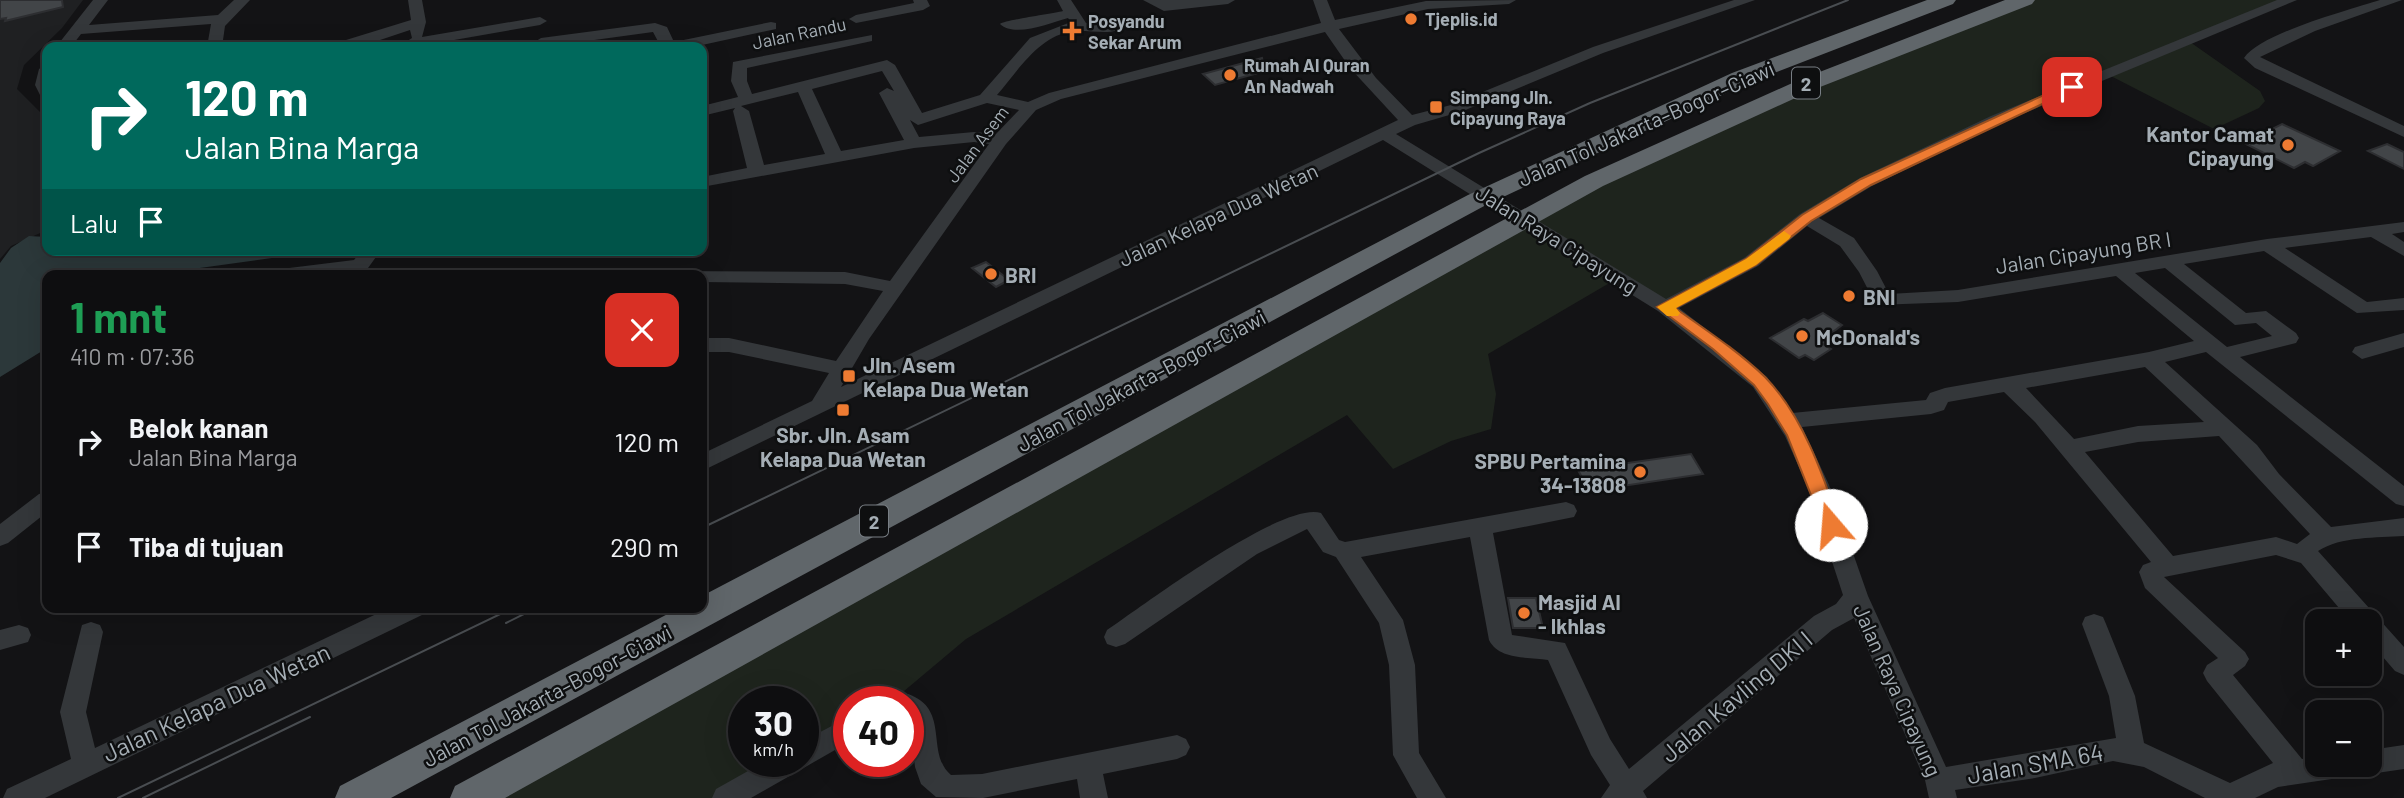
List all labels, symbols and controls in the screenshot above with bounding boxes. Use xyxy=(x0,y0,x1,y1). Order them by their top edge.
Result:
place label: Tjeplis.id xyxy=(1425,8,1498,30)
place label: Posyandu Sekar Arum xyxy=(1088,10,1182,53)
marker: Tjeplis.id xyxy=(1403,11,1419,27)
street label: Jalan Randu xyxy=(750,12,848,54)
marker: Posyandu Sekar Arum xyxy=(1062,21,1082,41)
place label: Rumah Al Quran An Nadwah xyxy=(1244,54,1370,97)
street label: Jalan Tol Jakarta–Bogor–Ciawi xyxy=(1514,55,1778,191)
pin xyxy=(2042,57,2102,117)
text: 120 m xyxy=(185,67,308,126)
marker: Rumah Al Quran An Nadwah xyxy=(1222,67,1238,83)
road number: 2 xyxy=(1792,68,1820,99)
icon: arrive xyxy=(2053,68,2091,106)
icon: right xyxy=(70,70,161,161)
place label: Simpang Jln. Cipayung Raya xyxy=(1450,86,1566,129)
marker: Simpang Jln. Cipayung Raya xyxy=(1428,99,1444,115)
street label: Jalan Asem xyxy=(941,101,1013,187)
place label: Kantor Camat Cipayung xyxy=(2146,121,2274,170)
text: Jalan Bina Marga xyxy=(185,127,419,165)
marker: Kantor Camat Cipayung xyxy=(2280,137,2296,153)
street label: Jalan Kelapa Dua Wetan xyxy=(1114,157,1322,271)
street label: Jalan Raya Cipayung xyxy=(1472,179,1642,299)
icon: arrive xyxy=(132,203,170,241)
text: Lalu xyxy=(70,207,118,238)
street label: Jalan Cipayung BR I xyxy=(1993,226,2173,278)
place label: BRI xyxy=(1005,262,1036,287)
marker: BRI xyxy=(983,266,999,282)
place label: BNI xyxy=(1863,284,1896,309)
marker: BNI xyxy=(1841,288,1857,304)
text: 1 mnt xyxy=(70,291,167,341)
button: close xyxy=(605,293,679,367)
street label: Jalan Tol Jakarta–Bogor–Ciawi xyxy=(1012,304,1270,456)
place label: McDonald's xyxy=(1816,324,1920,349)
marker: McDonald's xyxy=(1794,328,1810,344)
text: 410 m · 07:36 xyxy=(70,342,195,370)
place label: Jln. Asem Kelapa Dua Wetan xyxy=(863,352,1029,401)
marker: Jln. Asem Kelapa Dua Wetan xyxy=(841,368,857,384)
marker: Sbr. Jln. Asam Kelapa Dua Wetan xyxy=(835,402,851,418)
text: Belok kanan xyxy=(129,412,268,443)
place label: Sbr. Jln. Asam Kelapa Dua Wetan xyxy=(760,422,926,471)
icon: right xyxy=(70,423,108,461)
text: 120 m xyxy=(615,426,679,457)
text: Jalan Bina Marga xyxy=(129,443,297,471)
place label: SPBU Pertamina 34-13808 xyxy=(1474,448,1626,497)
marker: SPBU Pertamina 34-13808 xyxy=(1632,464,1648,480)
position arrow xyxy=(1794,488,1868,562)
road number: 2 xyxy=(860,506,888,536)
icon: arrive xyxy=(70,528,108,566)
text: Tiba di tujuan xyxy=(129,531,284,562)
text: 290 m xyxy=(610,531,679,562)
place label: Masjid Al - Ikhlas xyxy=(1538,589,1621,638)
street label: Jalan Raya Cipayung xyxy=(1849,600,1947,780)
marker: Masjid Al - Ikhlas xyxy=(1516,605,1532,621)
map controls xyxy=(2305,609,2382,777)
button: + xyxy=(2305,609,2382,686)
street label: Jalan Tol Jakarta–Bogor–Ciawi xyxy=(418,619,676,771)
street label: Jalan Kavling DKI I xyxy=(1654,624,1818,768)
street label: Jalan Kelapa Dua Wetan xyxy=(98,637,334,767)
speed limit sign: 40 xyxy=(833,686,924,777)
button: − xyxy=(2305,700,2382,777)
text: 30 xyxy=(754,701,793,743)
street label: Jalan SMA 64 xyxy=(1965,737,2105,789)
text: km/h xyxy=(753,738,794,760)

